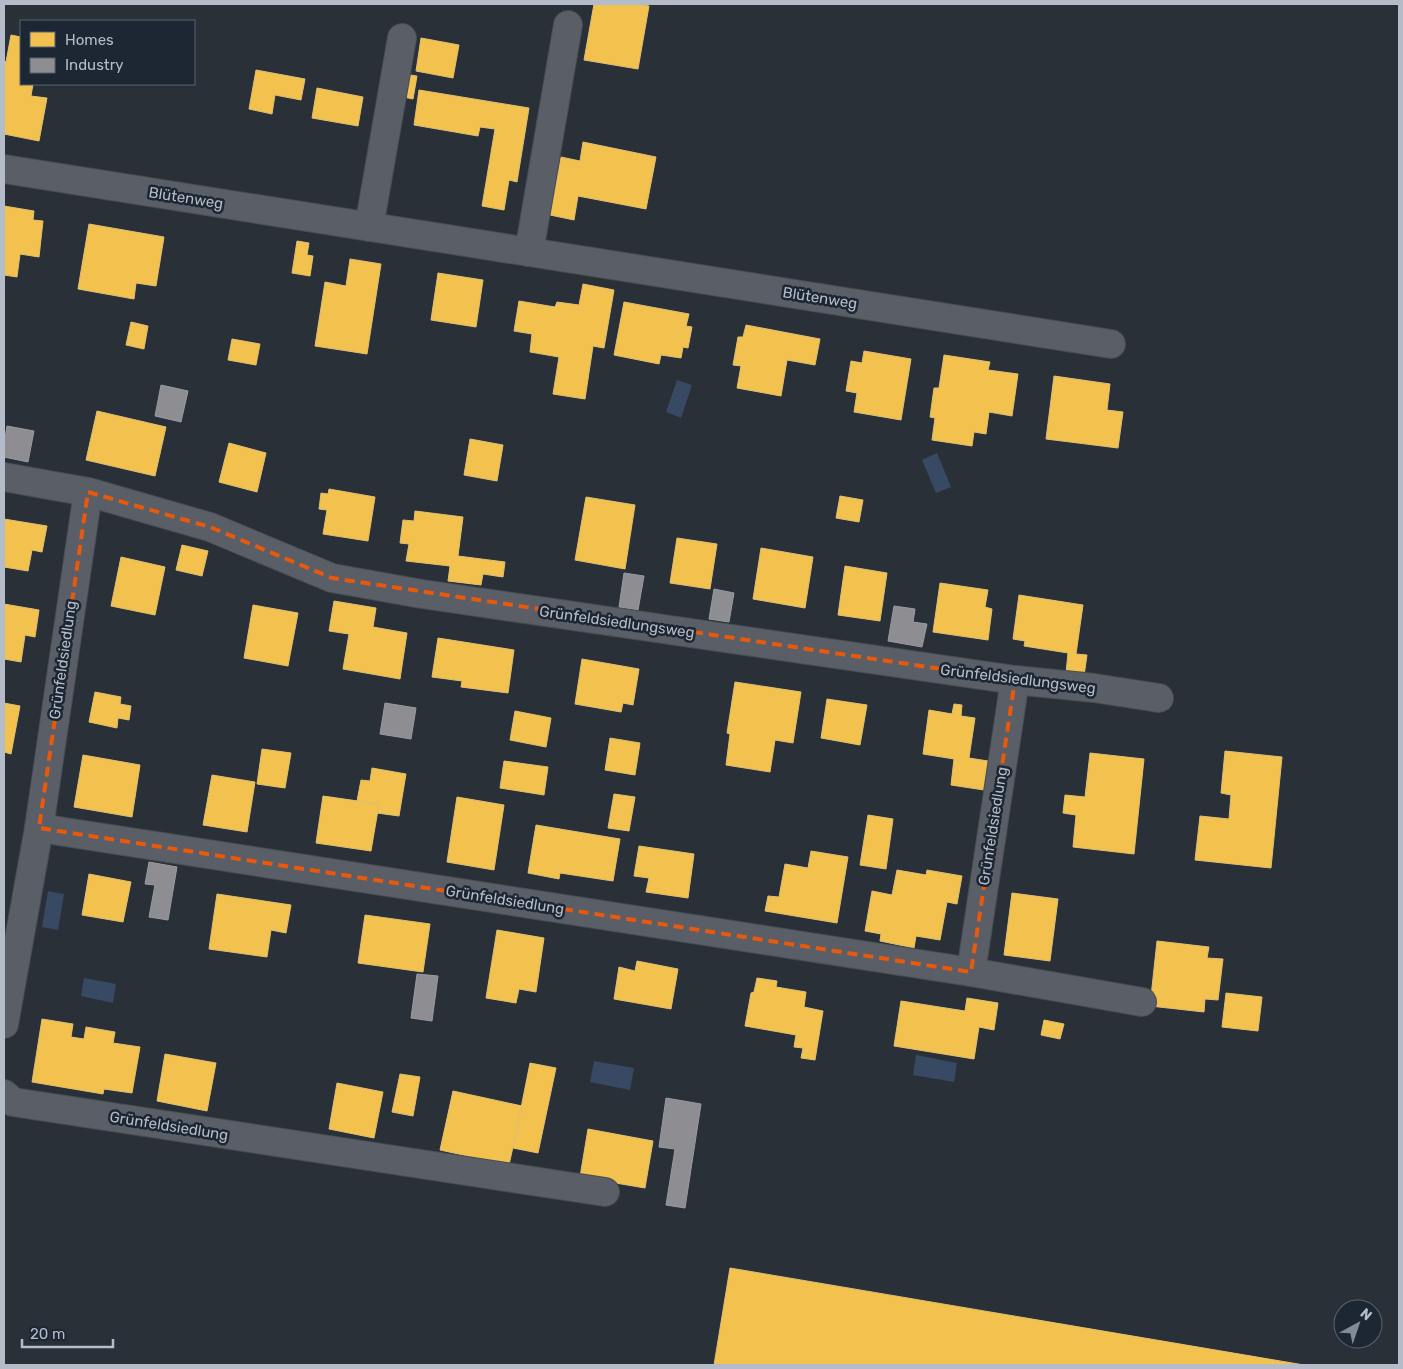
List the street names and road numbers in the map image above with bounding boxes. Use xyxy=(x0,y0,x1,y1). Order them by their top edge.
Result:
street label: Blütenweg xyxy=(147,183,225,213)
street label: Blütenweg xyxy=(781,283,859,313)
street label: Grünfeldsiedlung xyxy=(46,599,80,721)
street label: Grünfeldsiedlungsweg xyxy=(538,602,696,642)
street label: Grünfeldsiedlungsweg xyxy=(939,661,1097,697)
street label: Grünfeldsiedlung xyxy=(975,765,1011,887)
street label: Grünfeldsiedlung xyxy=(444,882,566,918)
street label: Grünfeldsiedlung xyxy=(108,1108,230,1144)

